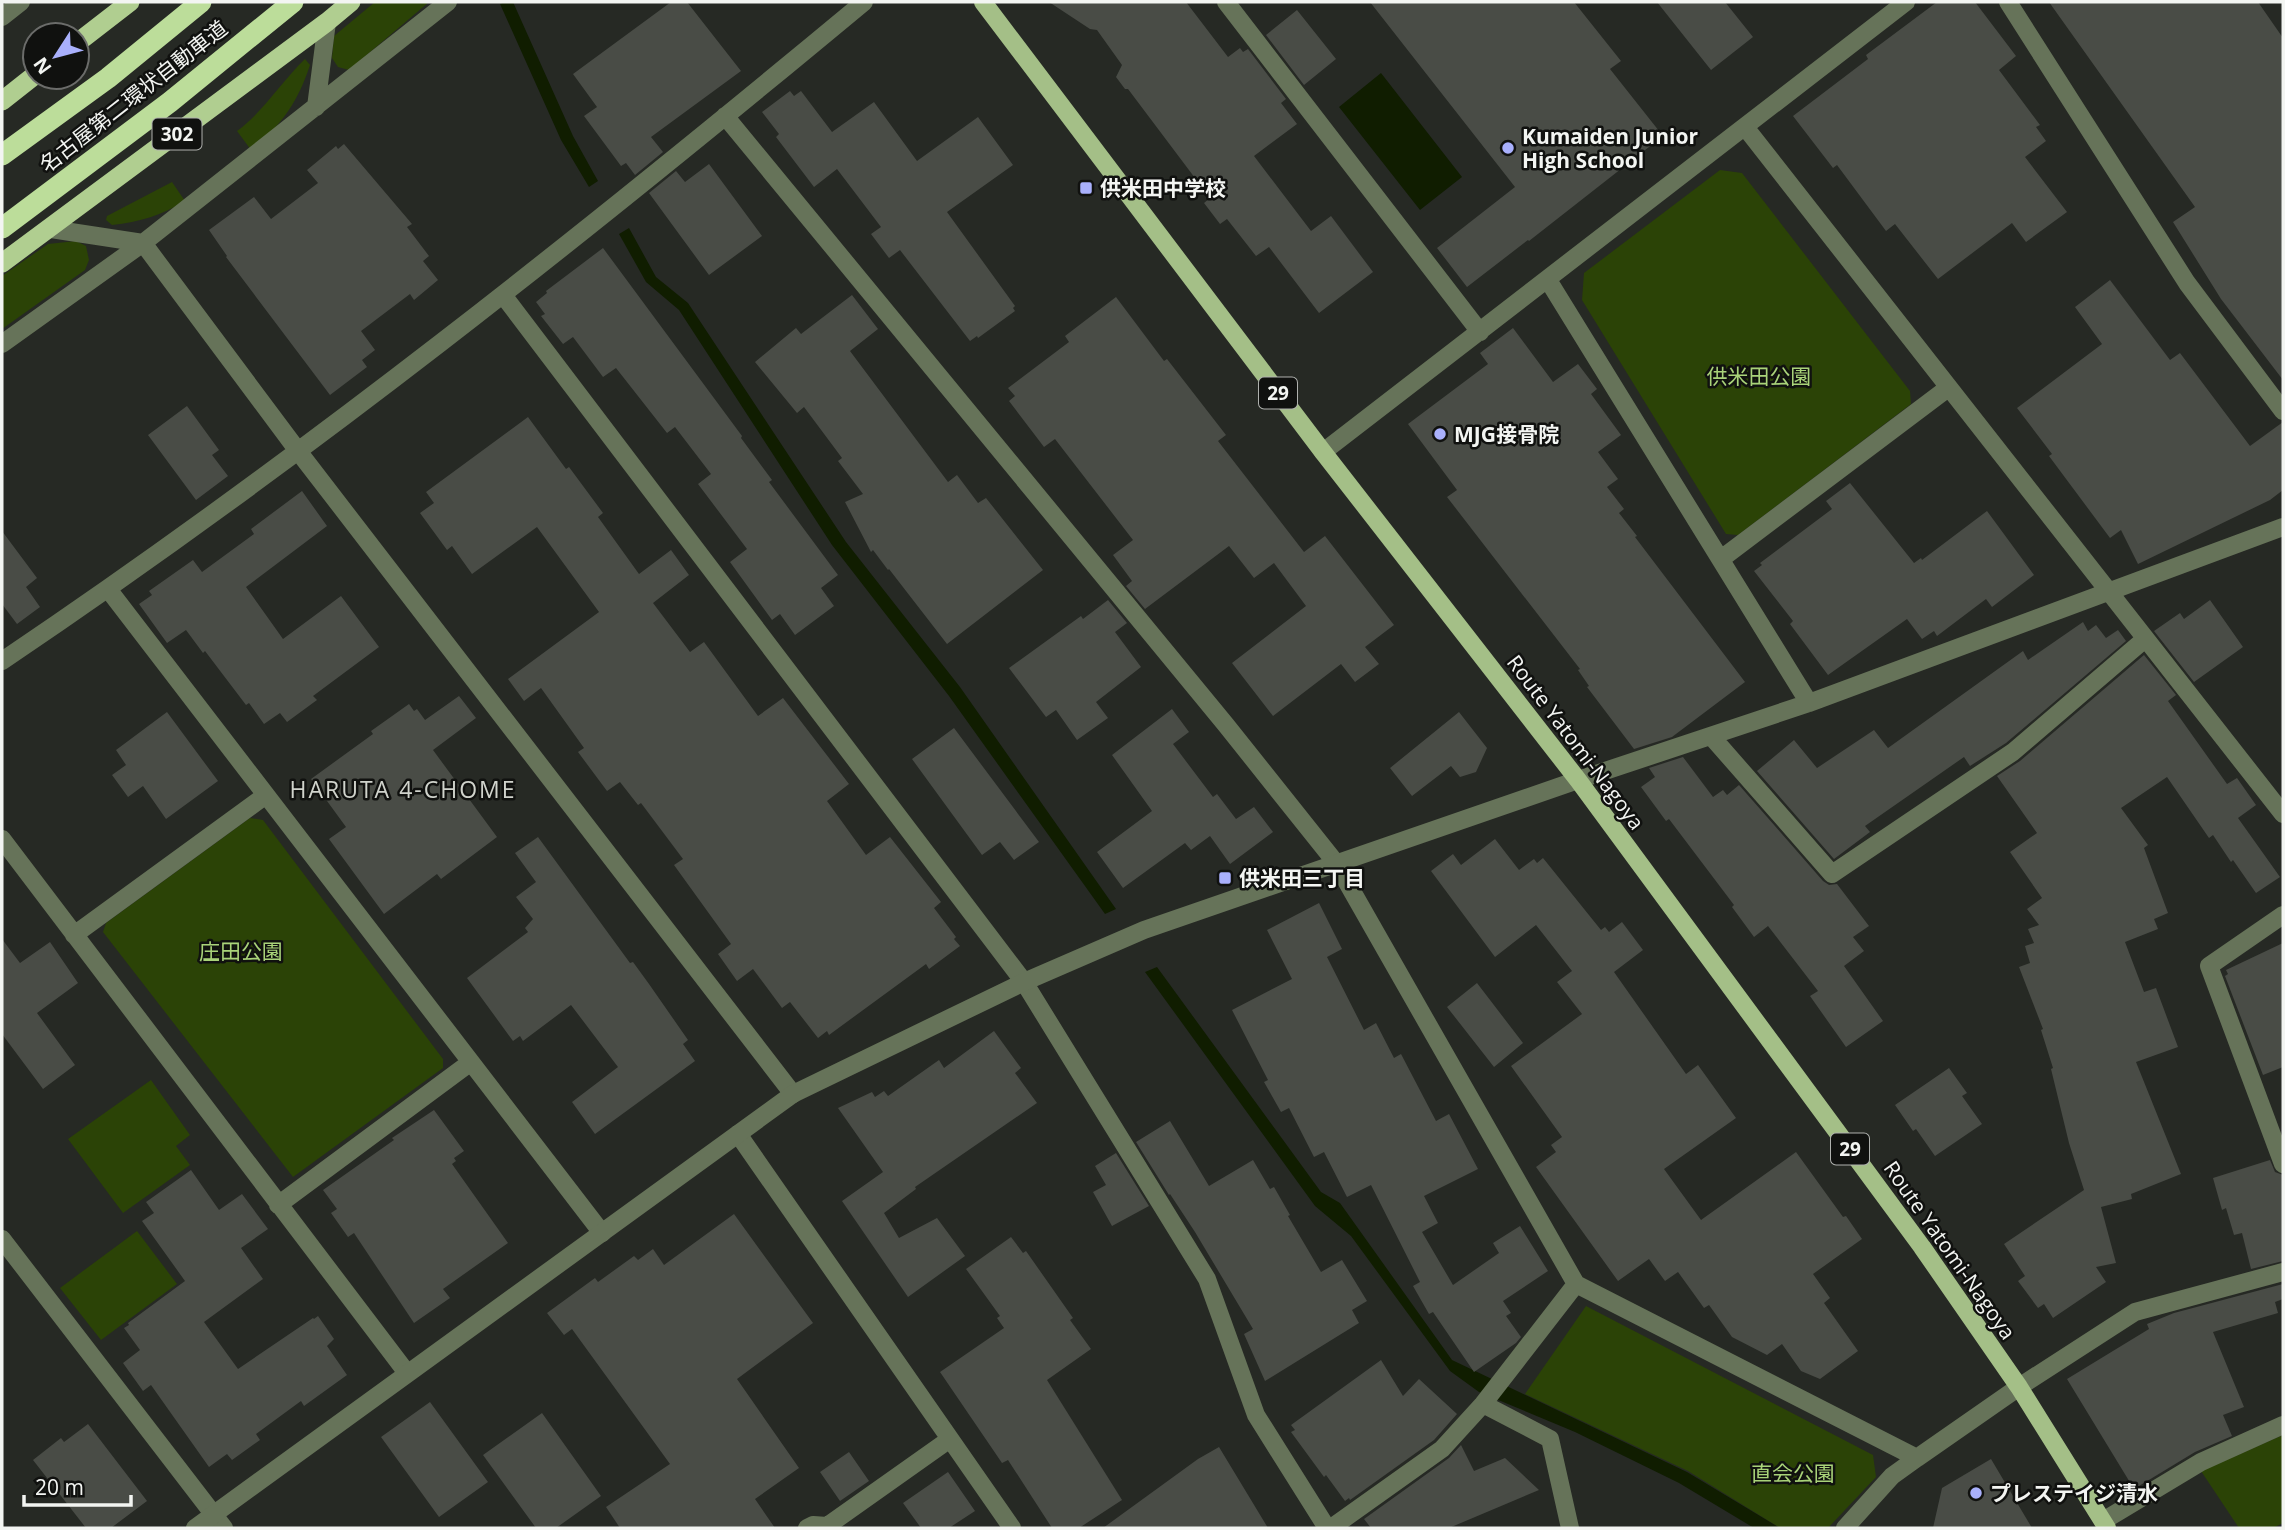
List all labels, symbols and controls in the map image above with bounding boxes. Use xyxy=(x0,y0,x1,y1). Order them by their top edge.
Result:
street label: 名古屋第二環状自動車道 xyxy=(33,14,233,178)
north arrow xyxy=(21,21,91,91)
text: N xyxy=(27,52,57,80)
road number: 302 xyxy=(152,118,202,150)
place label: Kumaiden Junior High School xyxy=(1522,122,1698,174)
marker: Kumaiden Junior High School xyxy=(1500,140,1516,156)
place label: 供米田中学校 xyxy=(1100,174,1226,202)
marker: 供米田中学校 xyxy=(1078,180,1094,196)
park label: 供米田公園 xyxy=(1707,362,1812,390)
road number: 29 xyxy=(1259,378,1297,408)
place label: MJG接骨院 xyxy=(1454,420,1559,448)
marker: MJG接骨院 xyxy=(1432,426,1448,442)
street label: Route Yatomi-Nagoya xyxy=(1501,649,1651,835)
district label: HARUTA 4-CHOME xyxy=(289,773,517,805)
place label: 供米田三丁目 xyxy=(1239,864,1365,892)
marker: 供米田三丁目 xyxy=(1217,870,1233,886)
park label: 庄田公園 xyxy=(199,937,283,965)
road number: 29 xyxy=(1831,1134,1869,1164)
street label: Route Yatomi-Nagoya xyxy=(1878,1155,2022,1345)
park label: 直会公園 xyxy=(1751,1459,1835,1487)
scale bar xyxy=(24,1464,131,1508)
text: 20 m xyxy=(35,1473,84,1501)
place label: プレステイジ清水 xyxy=(1990,1479,2158,1507)
marker: プレステイジ清水 xyxy=(1968,1485,1984,1501)

